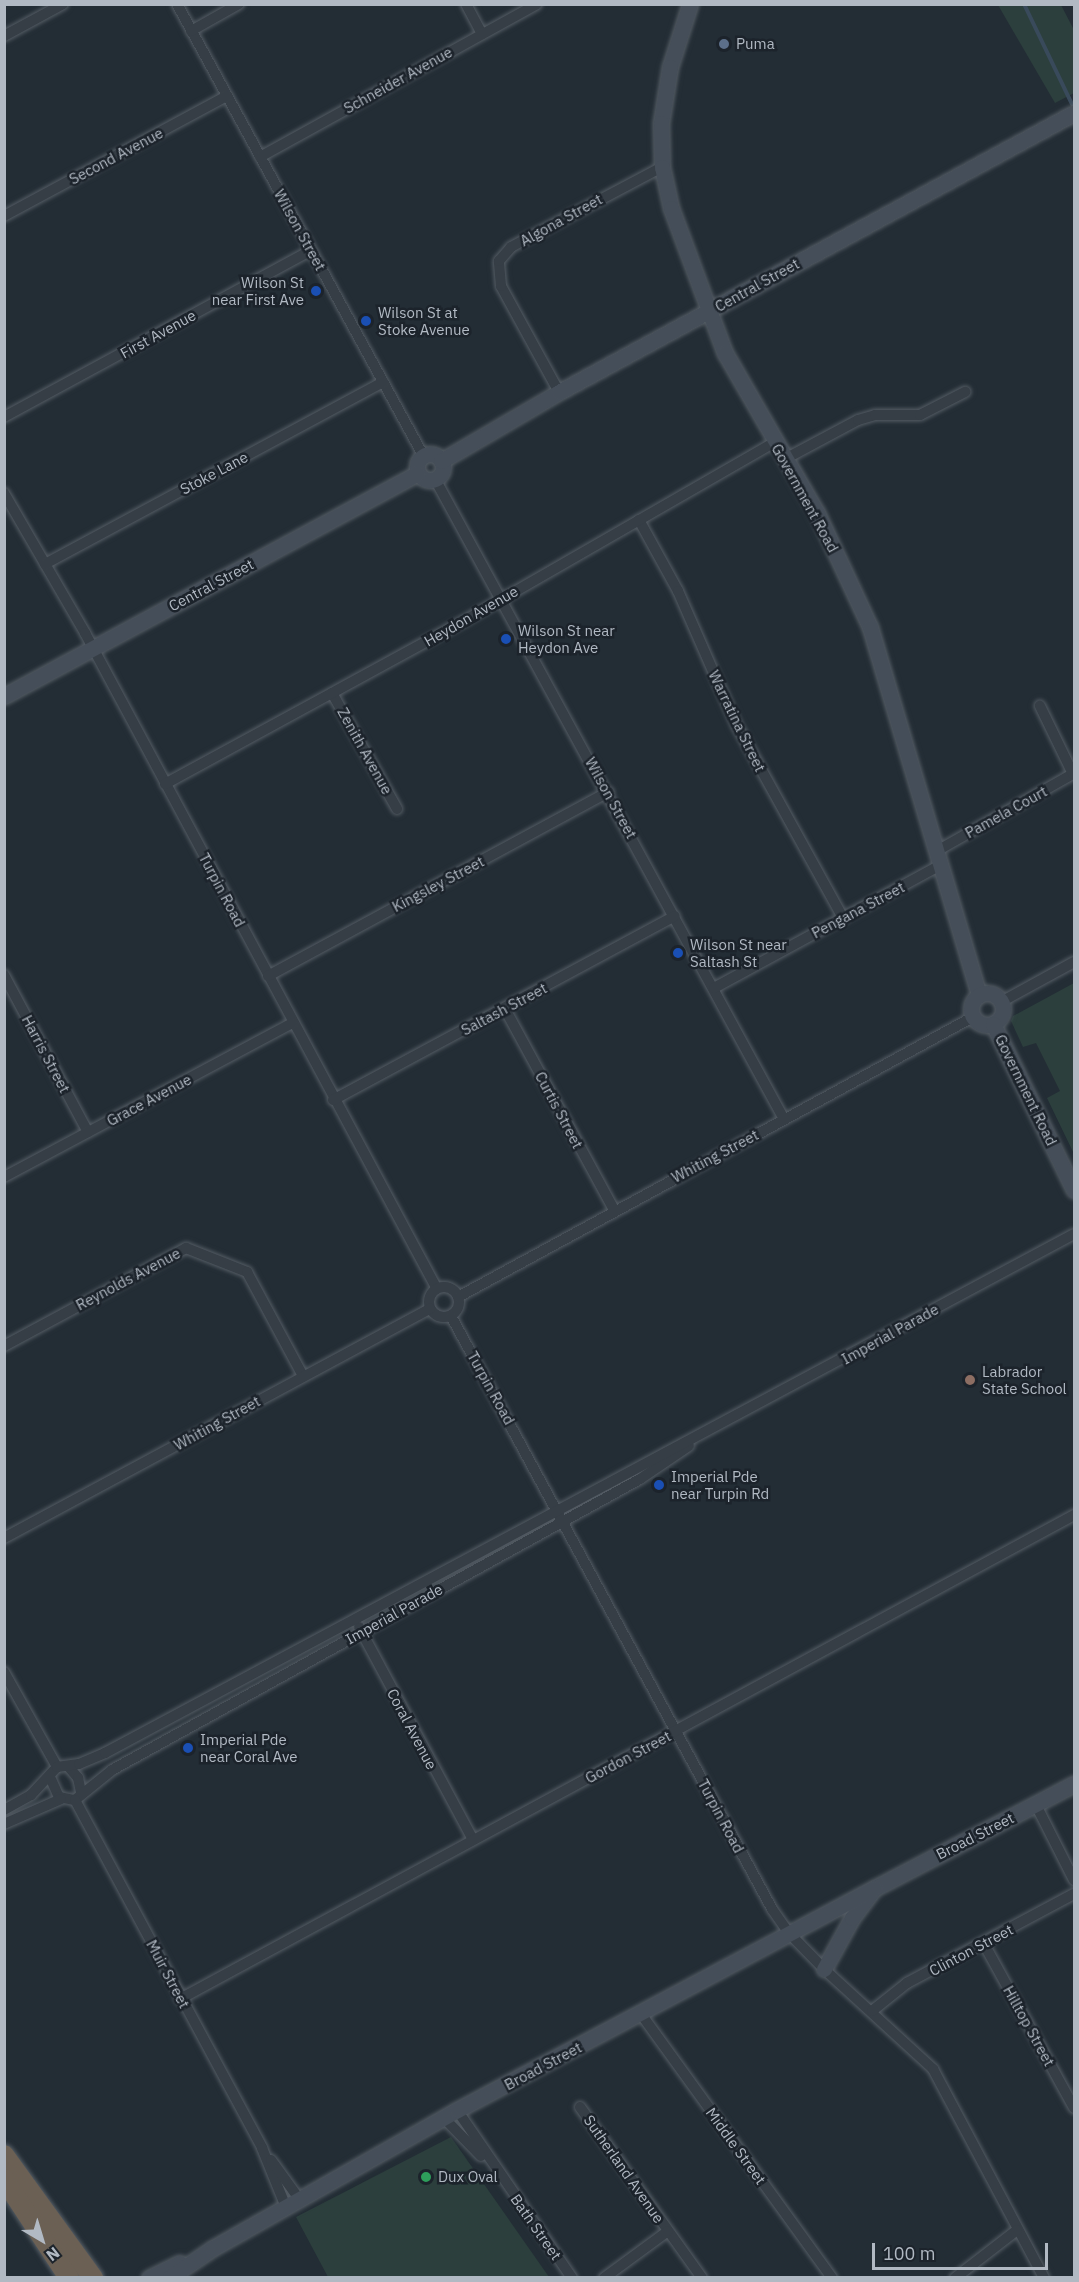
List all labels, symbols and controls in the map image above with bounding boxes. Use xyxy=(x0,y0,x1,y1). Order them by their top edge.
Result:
place label: Puma xyxy=(736,35,775,53)
marker: Puma xyxy=(717,37,731,51)
street label: Schneider Avenue xyxy=(341,43,455,117)
street label: Second Avenue xyxy=(66,124,166,188)
street label: Wilson Street xyxy=(270,186,330,274)
street label: Algona Street xyxy=(517,190,605,250)
street label: Central Street xyxy=(712,254,802,316)
place label: Wilson St near First Ave xyxy=(212,273,304,308)
marker: Wilson St near First Ave xyxy=(309,284,323,298)
place label: Wilson St at Stoke Avenue xyxy=(378,303,470,338)
street label: First Avenue xyxy=(117,306,199,362)
marker: Wilson St at Stoke Avenue xyxy=(359,314,373,328)
street label: Government Road xyxy=(768,441,842,555)
street label: Stoke Lane xyxy=(177,448,251,498)
street label: Central Street xyxy=(165,555,257,615)
street label: Heydon Avenue xyxy=(421,582,521,650)
place label: Wilson St near Heydon Ave xyxy=(518,621,615,656)
marker: Wilson St near Heydon Ave xyxy=(499,632,513,646)
street label: Warratina Street xyxy=(705,667,769,775)
street label: Zenith Avenue xyxy=(334,704,396,798)
street label: Wilson Street xyxy=(581,754,641,842)
street label: Pamela Court xyxy=(962,782,1050,842)
street label: Turpin Road xyxy=(195,850,249,930)
street label: Kingsley Street xyxy=(389,852,487,916)
street label: Pengana Street xyxy=(808,878,908,942)
place label: Wilson St near Saltash St xyxy=(690,935,787,970)
marker: Wilson St near Saltash St xyxy=(671,946,685,960)
street label: Saltash Street xyxy=(458,979,550,1039)
street label: Harris Street xyxy=(18,1012,74,1096)
street label: Government Road xyxy=(991,1032,1061,1148)
street label: Curtis Street xyxy=(531,1069,587,1151)
street label: Grace Avenue xyxy=(104,1070,194,1130)
street label: Whiting Street xyxy=(668,1126,762,1186)
street label: Reynolds Avenue xyxy=(73,1244,183,1314)
street label: Imperial Parade xyxy=(838,1300,942,1368)
street label: Turpin Road xyxy=(464,1348,518,1428)
place label: Labrador State School xyxy=(982,1362,1067,1397)
marker: Labrador State School xyxy=(963,1373,977,1387)
street label: Whiting Street xyxy=(171,1392,263,1454)
place label: Imperial Pde near Turpin Rd xyxy=(671,1467,769,1502)
marker: Imperial Pde near Turpin Rd xyxy=(652,1478,666,1492)
street label: Imperial Parade xyxy=(342,1580,446,1648)
street label: Coral Avenue xyxy=(383,1686,441,1772)
street label: Gordon Street xyxy=(582,1727,674,1787)
place label: Imperial Pde near Coral Ave xyxy=(200,1730,297,1765)
marker: Imperial Pde near Coral Ave xyxy=(181,1741,195,1755)
street label: Turpin Road xyxy=(694,1776,748,1856)
street label: Broad Street xyxy=(933,1809,1017,1863)
street label: Clinton Street xyxy=(926,1920,1016,1980)
street label: Muir Street xyxy=(143,1937,193,2011)
street label: Hilltop Street xyxy=(999,1983,1059,2069)
street label: Broad Street xyxy=(501,2038,585,2094)
street label: Middle Street xyxy=(702,2104,770,2188)
street label: Sutherland Avenue xyxy=(580,2112,668,2226)
place label: Dux Oval xyxy=(438,2168,498,2186)
marker: Dux Oval xyxy=(419,2170,433,2184)
street label: Bath Street xyxy=(507,2191,565,2263)
north arrow xyxy=(12,2210,72,2270)
scale bar xyxy=(875,2231,1050,2269)
text: 100 m xyxy=(883,2242,935,2265)
text: N xyxy=(42,2243,64,2266)

